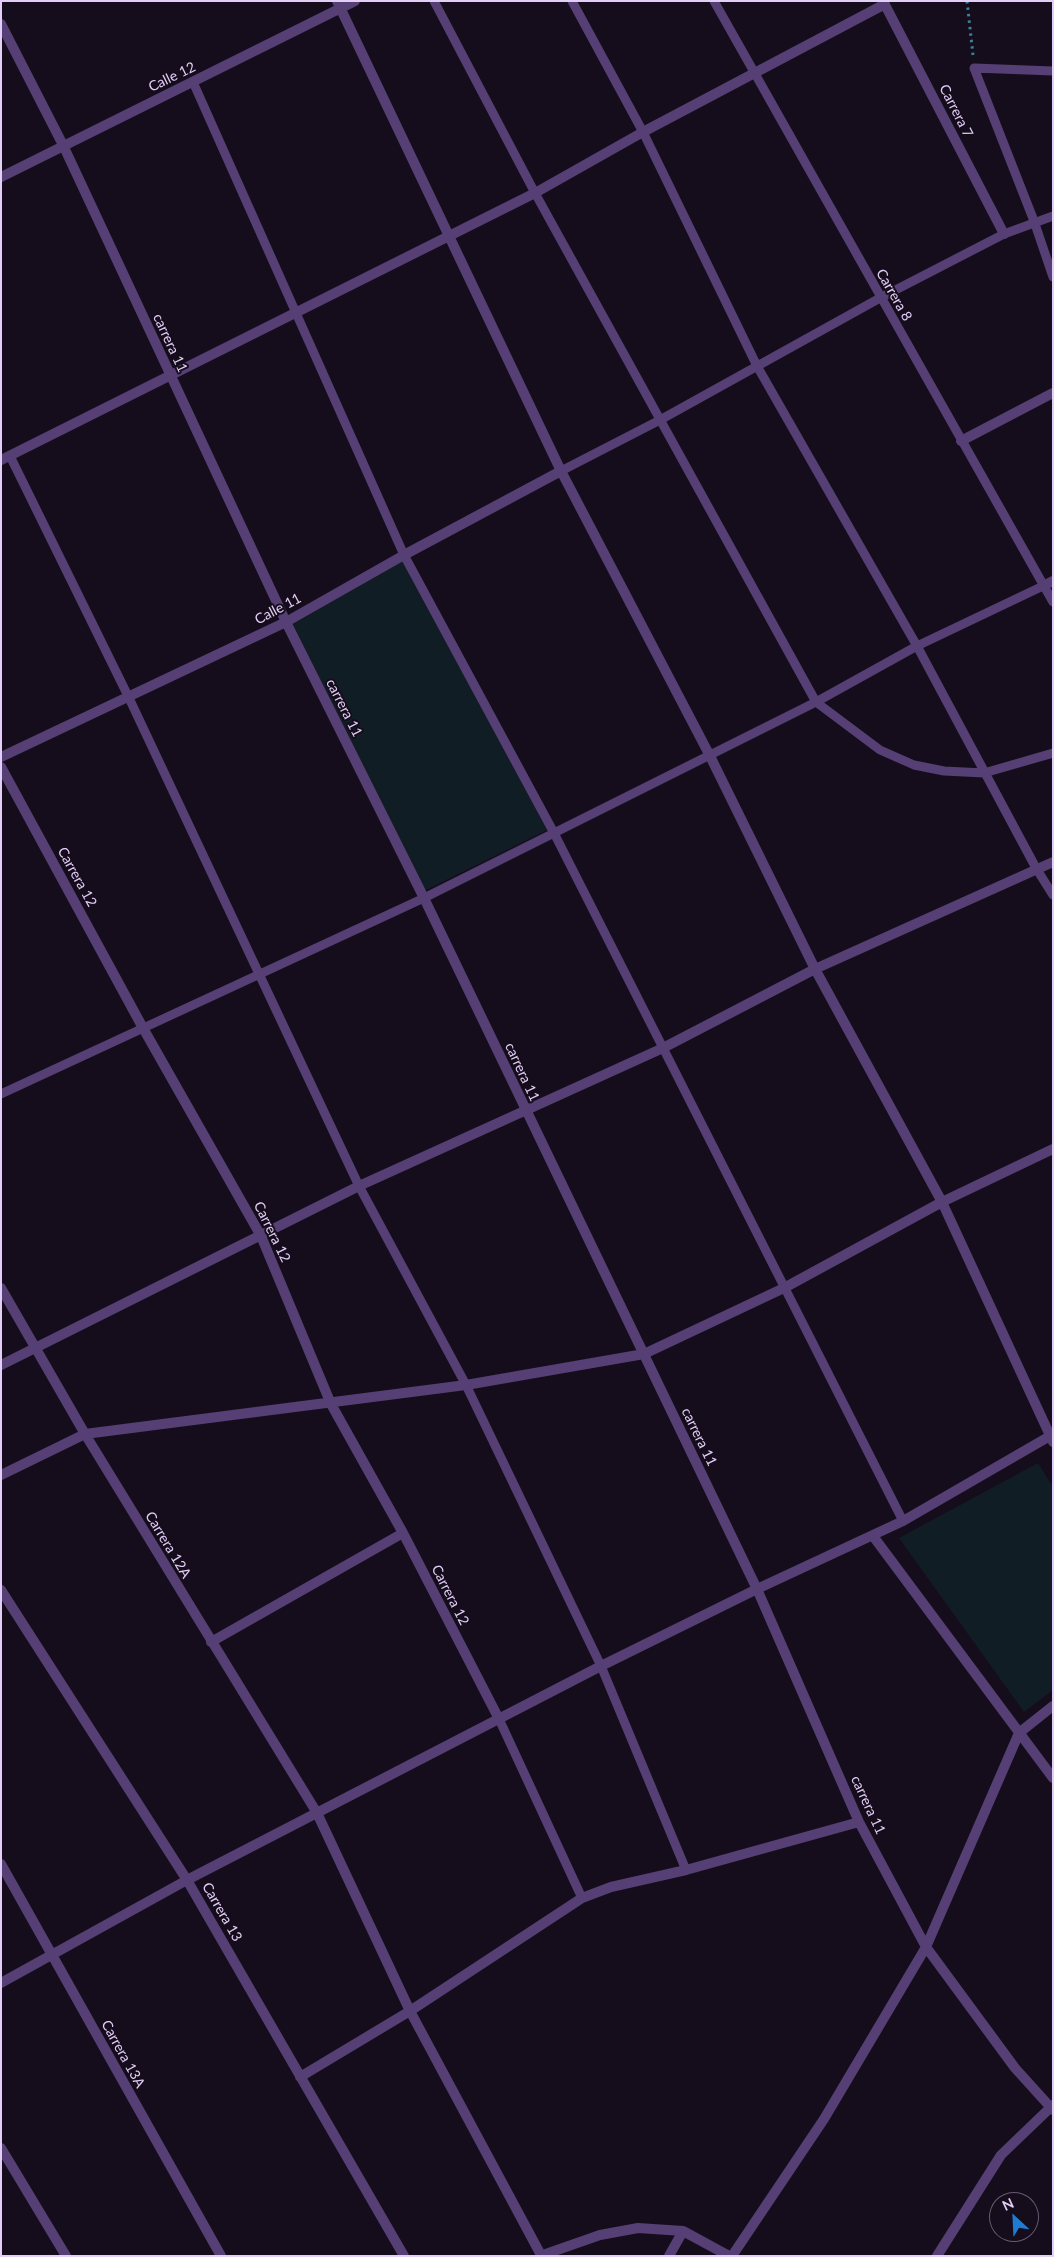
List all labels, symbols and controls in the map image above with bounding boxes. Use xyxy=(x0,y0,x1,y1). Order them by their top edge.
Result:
street label: Calle 12 xyxy=(146,58,198,96)
street label: Carrera 7 xyxy=(936,82,976,140)
street label: Carrera 8 xyxy=(872,266,916,324)
street label: carrera 11 xyxy=(149,311,191,375)
street label: Calle 11 xyxy=(252,590,304,628)
street label: carrera 11 xyxy=(322,676,366,740)
street label: Carrera 12 xyxy=(54,844,100,910)
street label: carrera 11 xyxy=(501,1040,543,1104)
street label: Carrera 12 xyxy=(250,1199,294,1265)
street label: carrera 11 xyxy=(678,1405,720,1469)
street label: Carrera 12A xyxy=(142,1509,194,1581)
street label: Carrera 12 xyxy=(428,1562,472,1628)
street label: carrera 11 xyxy=(847,1773,889,1837)
street label: Carrera 13 xyxy=(198,1879,246,1945)
street label: Carrera 13A xyxy=(98,2017,148,2091)
north arrow xyxy=(989,2192,1039,2242)
text: N xyxy=(999,2194,1016,2214)

